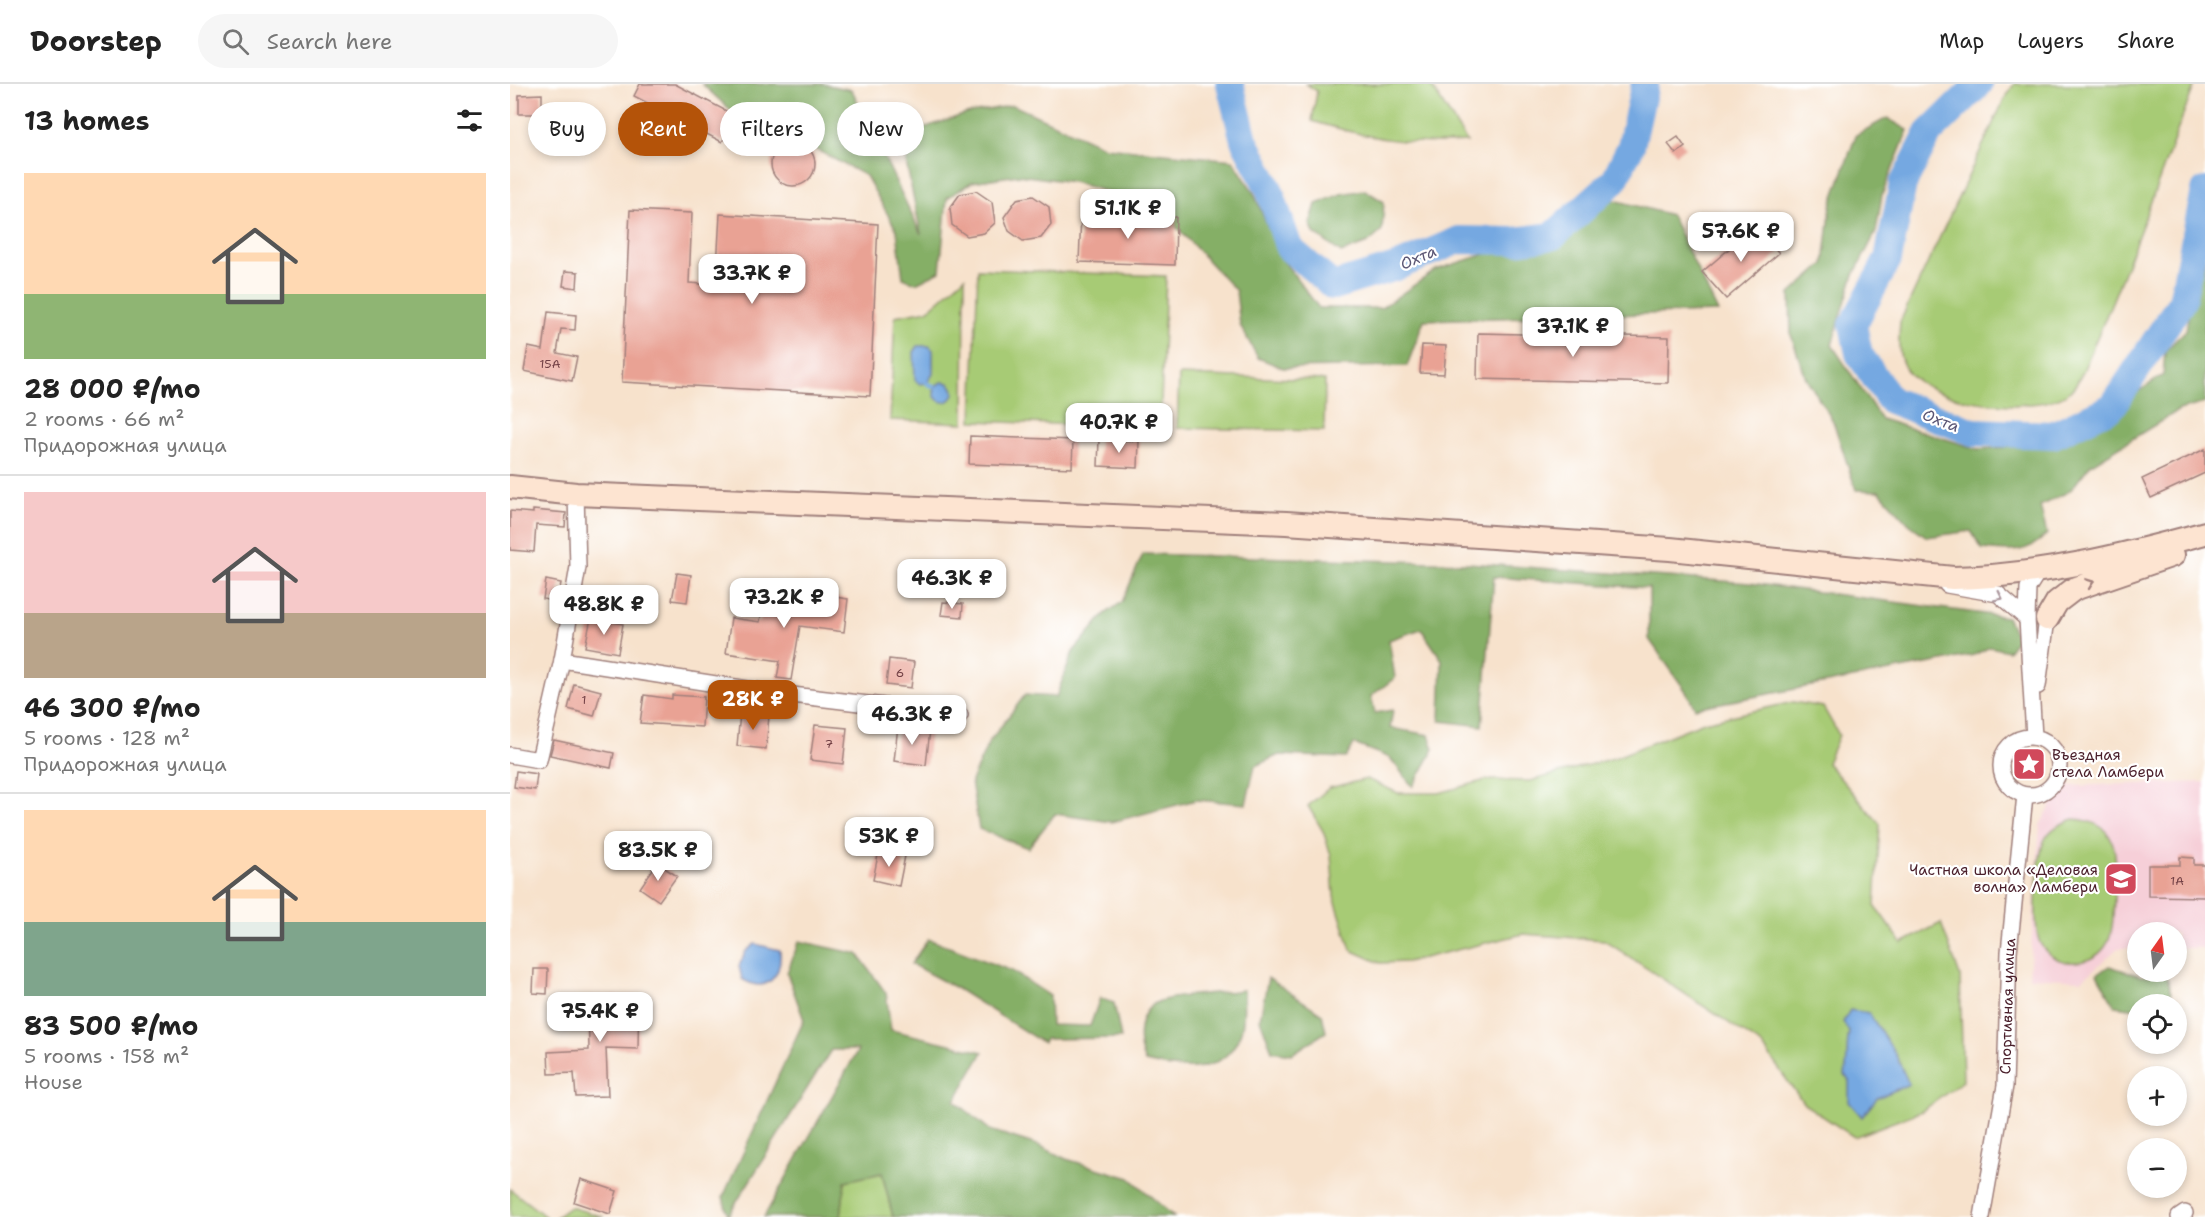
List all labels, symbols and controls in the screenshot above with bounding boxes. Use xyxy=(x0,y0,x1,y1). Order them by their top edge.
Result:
search box xyxy=(198,14,618,68)
text: Doorstep xyxy=(30,22,162,60)
icon: search xyxy=(219,25,252,58)
text: Search here xyxy=(267,27,393,56)
text: Map xyxy=(1939,27,1984,55)
text: Layers xyxy=(2017,27,2084,55)
text: Share xyxy=(2117,27,2175,55)
chip: Buy xyxy=(528,102,606,156)
chip: Rent xyxy=(618,102,708,156)
chip: Filters xyxy=(720,102,825,156)
chip: New xyxy=(837,102,924,156)
text: 13 homes xyxy=(24,103,150,138)
icon: filters xyxy=(453,104,486,137)
pin: 51.1K ₽ xyxy=(1073,189,1183,240)
text: 51.1K ₽ xyxy=(1094,195,1162,221)
icon: home xyxy=(201,212,309,320)
pin: 57.6K ₽ xyxy=(1686,212,1796,263)
text: 57.6K ₽ xyxy=(1702,218,1780,244)
water label: Охта xyxy=(1397,240,1440,274)
pin: 33.7K ₽ xyxy=(697,254,807,305)
text: 33.7K ₽ xyxy=(712,260,792,286)
pin: 37.1K ₽ xyxy=(1518,307,1628,358)
text: 37.1K ₽ xyxy=(1537,313,1609,339)
house number: 15А xyxy=(540,356,561,372)
text: 28 000 ₽/mo xyxy=(24,371,201,406)
pin: 40.7K ₽ xyxy=(1064,403,1174,454)
water label: Охта xyxy=(1919,404,1962,437)
text: 2 rooms · 66 m² xyxy=(24,406,185,432)
text: 40.7K ₽ xyxy=(1080,409,1158,435)
text: Придорожная улица xyxy=(24,432,227,458)
icon: home xyxy=(201,531,309,639)
pin: 46.3K ₽ xyxy=(897,559,1007,610)
text: 46.3K ₽ xyxy=(911,565,993,591)
pin: 73.2K ₽ xyxy=(729,578,839,629)
one-way arrow xyxy=(2084,578,2095,591)
text: 73.2K ₽ xyxy=(744,584,824,610)
pin: 48.8K ₽ xyxy=(549,585,659,636)
one-way arrow xyxy=(1993,590,2004,602)
text: 48.8K ₽ xyxy=(563,591,645,617)
house number: 6 xyxy=(896,665,904,681)
pin: 28K ₽ xyxy=(711,680,795,731)
text: 28K ₽ xyxy=(722,686,784,712)
text: 46 300 ₽/mo xyxy=(24,690,201,725)
house number: 1 xyxy=(581,692,587,708)
pin: 46.3K ₽ xyxy=(857,695,967,746)
text: 46.3K ₽ xyxy=(871,701,953,727)
text: 5 rooms · 128 m² xyxy=(24,725,190,751)
house number: 7 xyxy=(825,736,833,752)
place label: Въездная стела Ламбери xyxy=(2052,745,2164,782)
place icon: Въездная стела Ламбери xyxy=(2011,746,2047,782)
text: Придорожная улица xyxy=(24,751,227,777)
pin: 53K ₽ xyxy=(847,817,931,868)
text: 53K ₽ xyxy=(859,823,919,849)
pin: 83.5K ₽ xyxy=(603,831,713,882)
text: 83.5K ₽ xyxy=(618,837,698,863)
icon: home xyxy=(201,849,309,957)
place label: Частная школа «Деловая волна» Ламбери xyxy=(1909,860,2098,897)
school or university icon: Частная школа «Деловая волна» Ламбери xyxy=(2103,861,2139,897)
house number: 1А xyxy=(2170,873,2184,889)
north arrow xyxy=(2127,922,2187,982)
map controls xyxy=(2127,922,2187,1198)
street label: Спортивная улица xyxy=(1995,936,2020,1075)
pin: 75.4K ₽ xyxy=(545,992,655,1043)
button: locate xyxy=(2127,994,2187,1054)
text: 75.4K ₽ xyxy=(561,998,639,1024)
text: 83 500 ₽/mo xyxy=(24,1008,198,1043)
text: 5 rooms · 158 m² xyxy=(24,1043,189,1069)
button: + xyxy=(2127,1066,2187,1126)
text: House xyxy=(24,1069,83,1095)
button: − xyxy=(2127,1138,2187,1198)

